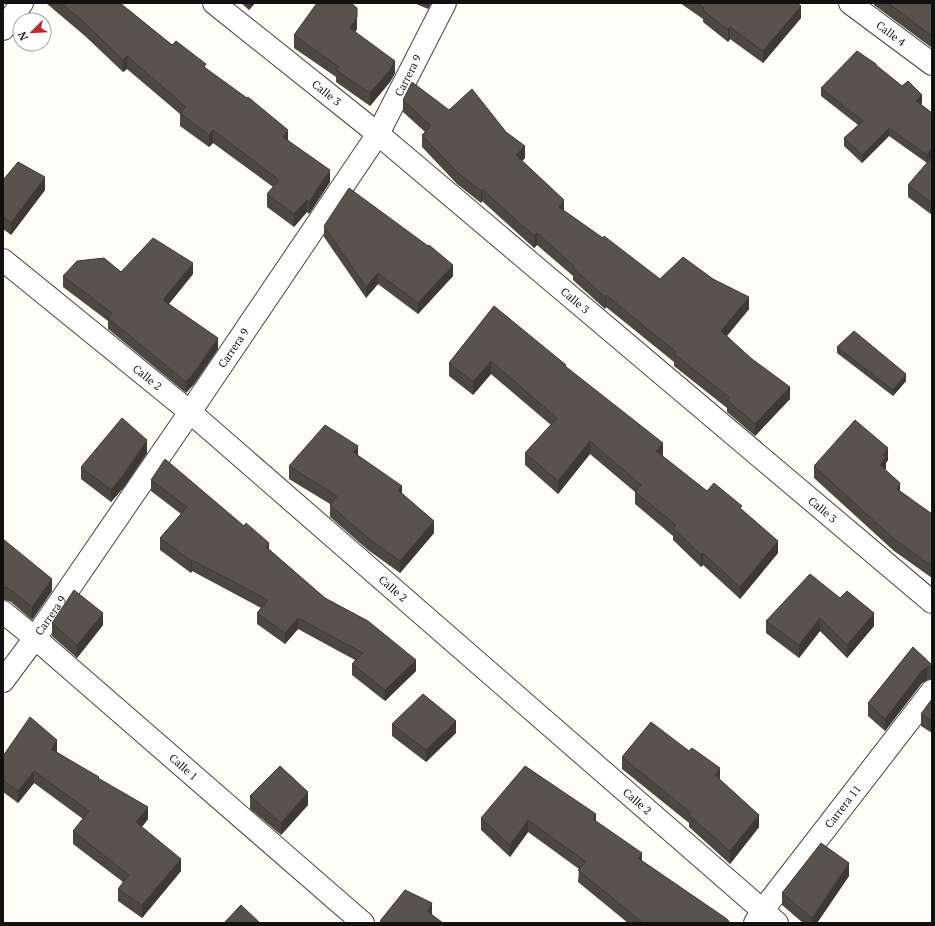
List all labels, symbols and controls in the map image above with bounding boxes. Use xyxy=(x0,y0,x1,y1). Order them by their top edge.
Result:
north arrow xyxy=(12,12,52,52)
street label: Calle 4 xyxy=(873,18,909,49)
text: N xyxy=(15,29,31,43)
street label: Carrera 9 xyxy=(391,52,424,99)
street label: Calle 3 xyxy=(309,77,344,109)
street label: Calle 3 xyxy=(558,284,593,317)
street label: Carrera 9 xyxy=(215,325,252,370)
street label: Calle 2 xyxy=(130,361,165,393)
street label: Calle 3 xyxy=(805,494,840,526)
street label: Calle 2 xyxy=(376,572,410,605)
street label: Carrera 9 xyxy=(32,593,69,638)
street label: Calle 1 xyxy=(166,751,201,783)
street label: Carrera 11 xyxy=(822,782,864,831)
street label: Calle 2 xyxy=(620,785,655,818)

